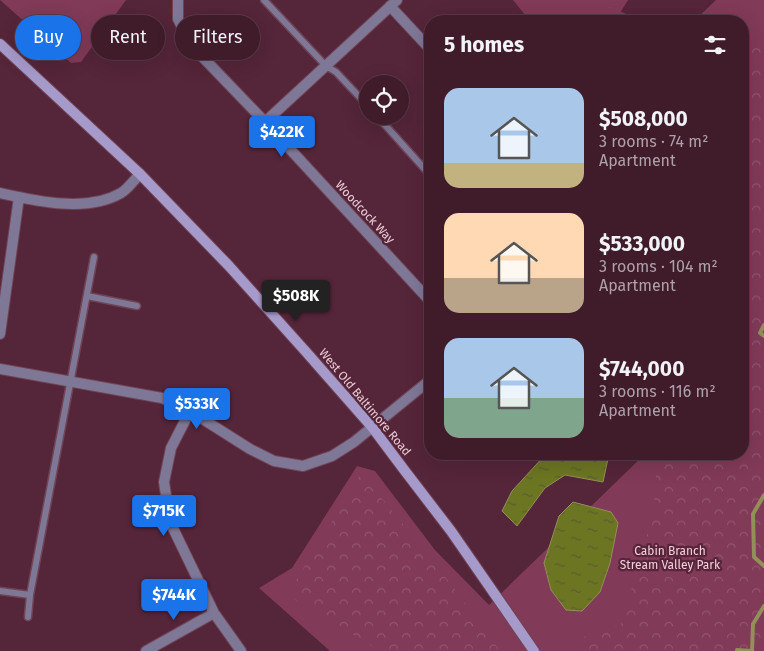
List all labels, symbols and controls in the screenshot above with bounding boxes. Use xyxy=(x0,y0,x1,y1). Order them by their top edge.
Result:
chip: Buy xyxy=(15,15,81,60)
chip: Rent xyxy=(91,15,165,60)
chip: Filters xyxy=(175,15,260,60)
icon: filters xyxy=(701,31,729,59)
text: 5 homes xyxy=(444,32,524,58)
map controls xyxy=(359,75,409,125)
button: locate xyxy=(359,75,409,125)
text: $508,000 xyxy=(599,106,688,132)
icon: home xyxy=(484,108,544,168)
pin: $422K xyxy=(247,116,317,158)
text: $422K xyxy=(260,122,304,141)
text: 3 rooms · 74 m² xyxy=(599,132,708,151)
text: Apartment xyxy=(599,151,676,170)
street label: Woodcock Way xyxy=(332,178,398,246)
text: $533,000 xyxy=(599,231,685,257)
icon: home xyxy=(484,233,544,293)
text: 3 rooms · 104 m² xyxy=(599,257,718,276)
text: Apartment xyxy=(599,276,676,295)
pin: $508K xyxy=(261,280,331,322)
text: $508K xyxy=(273,286,319,305)
street label: West Old Baltimore Road xyxy=(316,346,414,458)
text: $744,000 xyxy=(599,356,684,382)
icon: home xyxy=(484,358,544,418)
text: 3 rooms · 116 m² xyxy=(599,382,716,401)
pin: $533K xyxy=(162,388,232,430)
text: $533K xyxy=(175,394,219,413)
text: Apartment xyxy=(599,401,676,420)
pin: $715K xyxy=(129,494,199,537)
text: $715K xyxy=(143,501,185,520)
park label: Cabin Branch Stream Valley Park xyxy=(620,544,721,572)
pin: $744K xyxy=(139,578,209,621)
text: $744K xyxy=(152,585,196,604)

